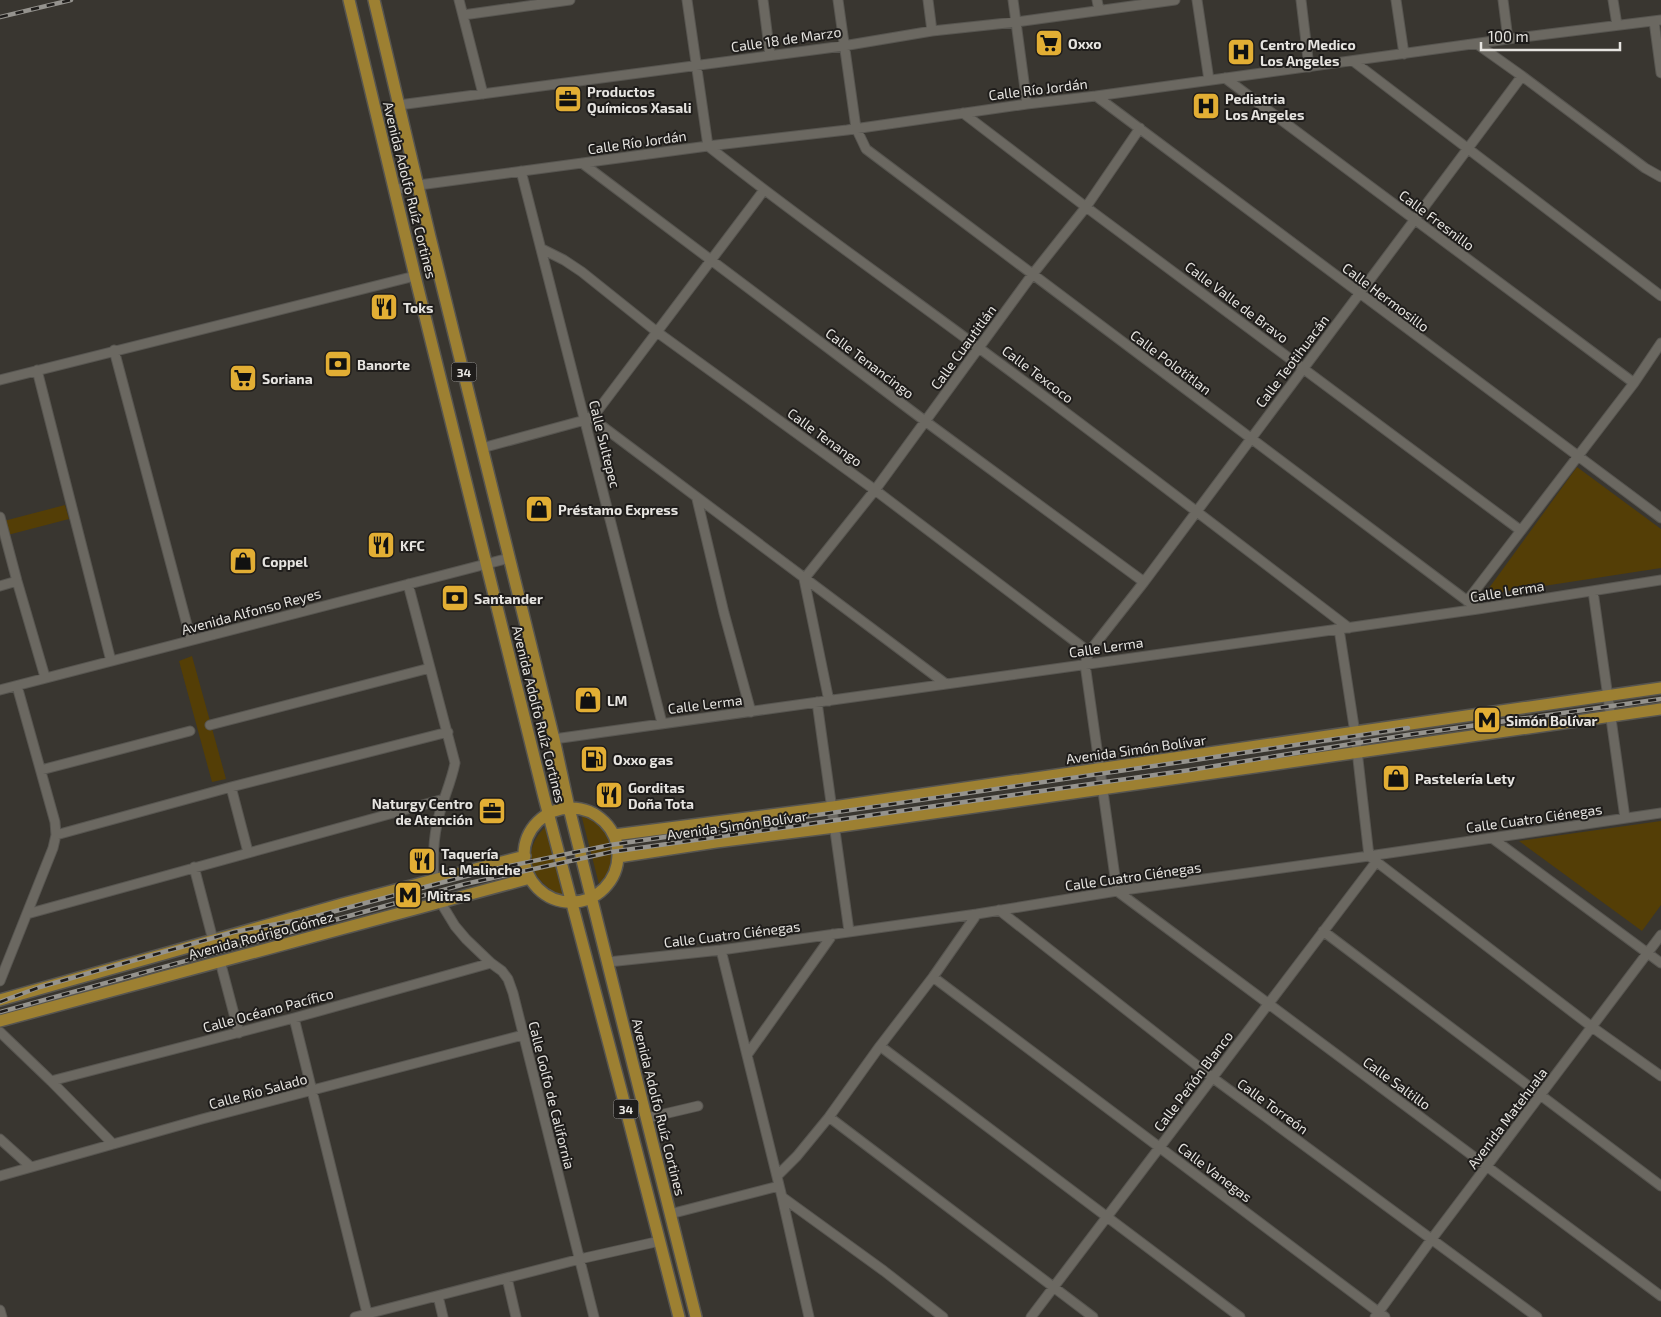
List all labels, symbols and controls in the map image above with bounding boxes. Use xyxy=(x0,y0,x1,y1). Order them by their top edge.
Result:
scale bar xyxy=(1481,20,1620,52)
street label: Calle 18 de Marzo xyxy=(730,23,842,55)
text: 100 m xyxy=(1488,27,1529,45)
supermarket icon: Oxxo xyxy=(1034,28,1064,58)
place label: Oxxo xyxy=(1068,35,1102,52)
place label: Centro Medico Los Angeles xyxy=(1260,36,1356,69)
hospital icon: Centro Medico Los Angeles xyxy=(1226,37,1256,67)
street label: Calle Río Jordán xyxy=(988,74,1088,104)
place label: Productos Químicos Xasali xyxy=(587,83,692,117)
office icon: Productos Químicos Xasali xyxy=(553,84,583,114)
place label: Pediatria Los Angeles xyxy=(1225,90,1304,123)
hospital icon: Pediatria Los Angeles xyxy=(1191,91,1221,121)
street label: Avenida Adolfo Ruíz Cortines xyxy=(380,100,440,280)
street label: Calle Río Jordán xyxy=(587,127,687,157)
street label: Calle Fresnillo xyxy=(1396,186,1478,254)
street label: Calle Valle de Bravo xyxy=(1182,258,1292,346)
street label: Calle Hermosillo xyxy=(1339,259,1433,335)
restaurant icon: Toks xyxy=(369,292,399,322)
place label: Toks xyxy=(403,299,434,316)
street label: Calle Cuautitlán xyxy=(927,301,999,393)
street label: Calle Teotihuacán xyxy=(1252,311,1332,411)
street label: Calle Tenancingo xyxy=(822,324,918,402)
street label: Calle Polotitlan xyxy=(1127,326,1215,398)
street label: Calle Texcoco xyxy=(999,342,1077,406)
bank icon: Banorte xyxy=(323,349,353,379)
place label: Banorte xyxy=(357,356,410,373)
road number: 34 xyxy=(452,362,476,382)
supermarket icon: Soriana xyxy=(228,363,258,393)
place label: Soriana xyxy=(262,370,313,387)
street label: Calle Sultepec xyxy=(586,398,624,490)
street label: Calle Tenango xyxy=(784,404,866,470)
shop icon: Préstamo Express xyxy=(524,494,554,524)
place label: Préstamo Express xyxy=(558,501,678,518)
restaurant icon: KFC xyxy=(366,530,396,560)
place label: KFC xyxy=(400,537,425,554)
shop icon: Coppel xyxy=(228,546,258,576)
place label: Coppel xyxy=(262,553,308,570)
street label: Calle Lerma xyxy=(1469,577,1545,605)
bank icon: Santander xyxy=(440,583,470,613)
street label: Avenida Alfonso Reyes xyxy=(179,584,323,638)
place label: Santander xyxy=(474,590,543,607)
street label: Avenida Adolfo Ruíz Cortines xyxy=(509,624,569,804)
street label: Calle Lerma xyxy=(1068,633,1144,661)
shop icon: LM xyxy=(573,685,603,715)
street label: Calle Lerma xyxy=(667,691,743,717)
place label: LM xyxy=(607,692,628,709)
metro station icon: Simón Bolívar xyxy=(1472,705,1502,735)
place label: Simón Bolívar xyxy=(1506,712,1598,729)
street label: Avenida Simón Bolívar xyxy=(1065,731,1208,767)
fuel station icon: Oxxo gas xyxy=(579,744,609,774)
place label: Oxxo gas xyxy=(613,751,673,768)
shop icon: Pastelería Lety xyxy=(1381,763,1411,793)
place label: Pastelería Lety xyxy=(1415,770,1515,787)
place label: Gorditas Doña Tota xyxy=(628,779,694,812)
restaurant icon: Gorditas Doña Tota xyxy=(594,780,624,810)
place label: Naturgy Centro de Atención xyxy=(372,795,473,828)
office icon: Naturgy Centro de Atención xyxy=(477,796,507,826)
street label: Calle Cuatro Ciénegas xyxy=(1465,800,1603,836)
street label: Avenida Simón Bolívar xyxy=(666,807,809,843)
place label: Taquería La Malinche xyxy=(441,845,521,878)
restaurant icon: Taquería La Malinche xyxy=(407,846,437,876)
street label: Calle Cuatro Ciénegas xyxy=(1064,858,1202,894)
metro station icon: Mitras xyxy=(393,880,423,910)
place label: Mitras xyxy=(427,887,471,904)
street label: Avenida Rodrigo Gómez xyxy=(186,907,336,963)
street label: Calle Cuatro Ciénegas xyxy=(663,917,801,951)
street label: Calle Océano Pacífico xyxy=(201,984,335,1036)
street label: Avenida Adolfo Ruíz Cortines xyxy=(629,1017,689,1197)
street label: Calle Golfo de California xyxy=(525,1019,579,1171)
street label: Calle Peñón Blanco xyxy=(1150,1028,1236,1134)
street label: Calle Saltillo xyxy=(1360,1053,1434,1113)
street label: Avenida Matehuala xyxy=(1463,1064,1551,1172)
street label: Calle Río Salado xyxy=(207,1070,309,1112)
street label: Calle Torreón xyxy=(1234,1075,1312,1137)
road number: 34 xyxy=(614,1100,638,1118)
street label: Calle Vanegas xyxy=(1175,1139,1255,1205)

